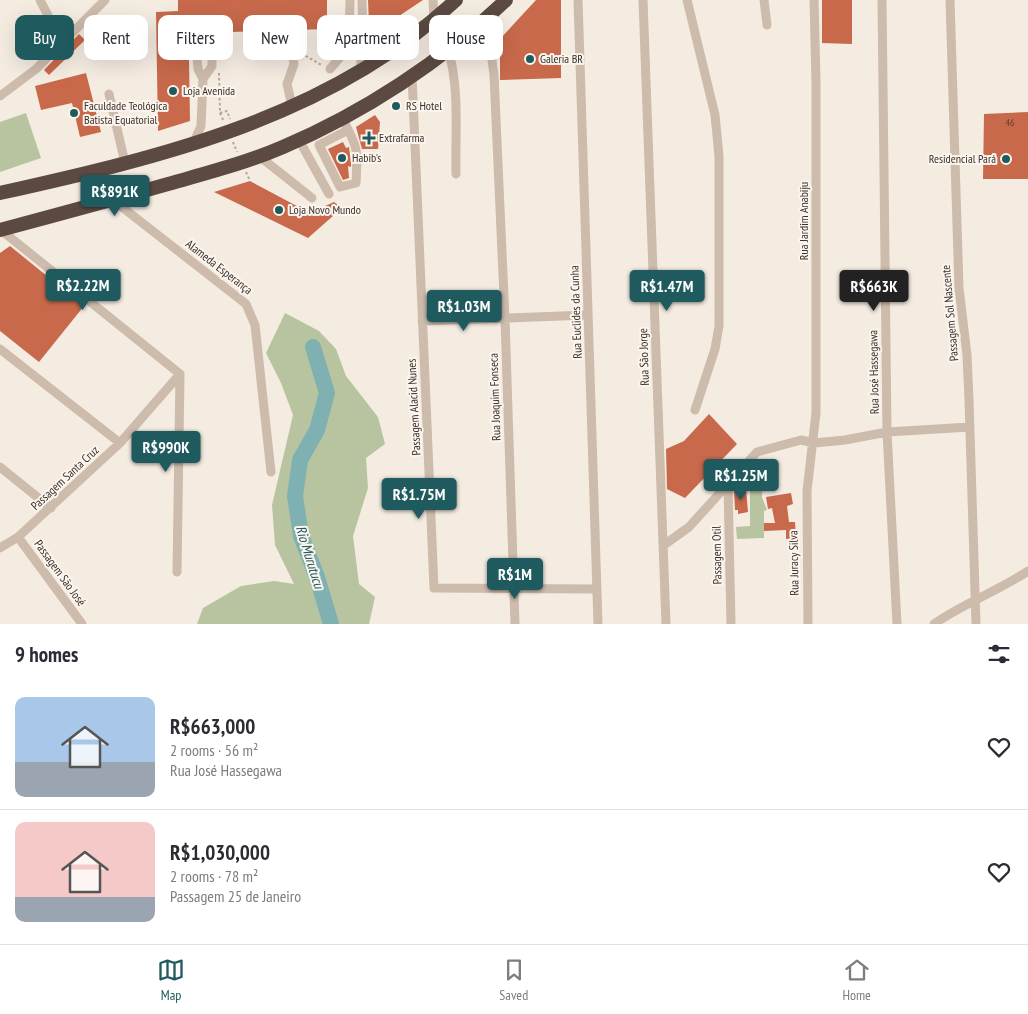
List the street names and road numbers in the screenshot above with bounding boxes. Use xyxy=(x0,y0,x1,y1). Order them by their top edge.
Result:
street label: Rua Jardim Anabiju xyxy=(796,182,811,260)
street label: Alameda Esperança xyxy=(183,236,256,297)
street label: Passagem Sol Nascente xyxy=(938,264,961,362)
street label: Rua Euclides da Cunha xyxy=(566,265,585,359)
street label: Rua São Jorge xyxy=(635,328,652,386)
street label: Rua José Hassegawa xyxy=(865,330,882,414)
street label: Rua Joaquim Fonseca xyxy=(485,353,504,441)
street label: Passagem Alacid Nunes xyxy=(403,358,424,456)
street label: Passagem Santa Cruz xyxy=(28,442,102,513)
street label: Passagem Otil xyxy=(708,525,725,584)
street label: Rua Juracy Silva xyxy=(785,530,802,596)
street label: Passagem São José xyxy=(31,537,89,609)

